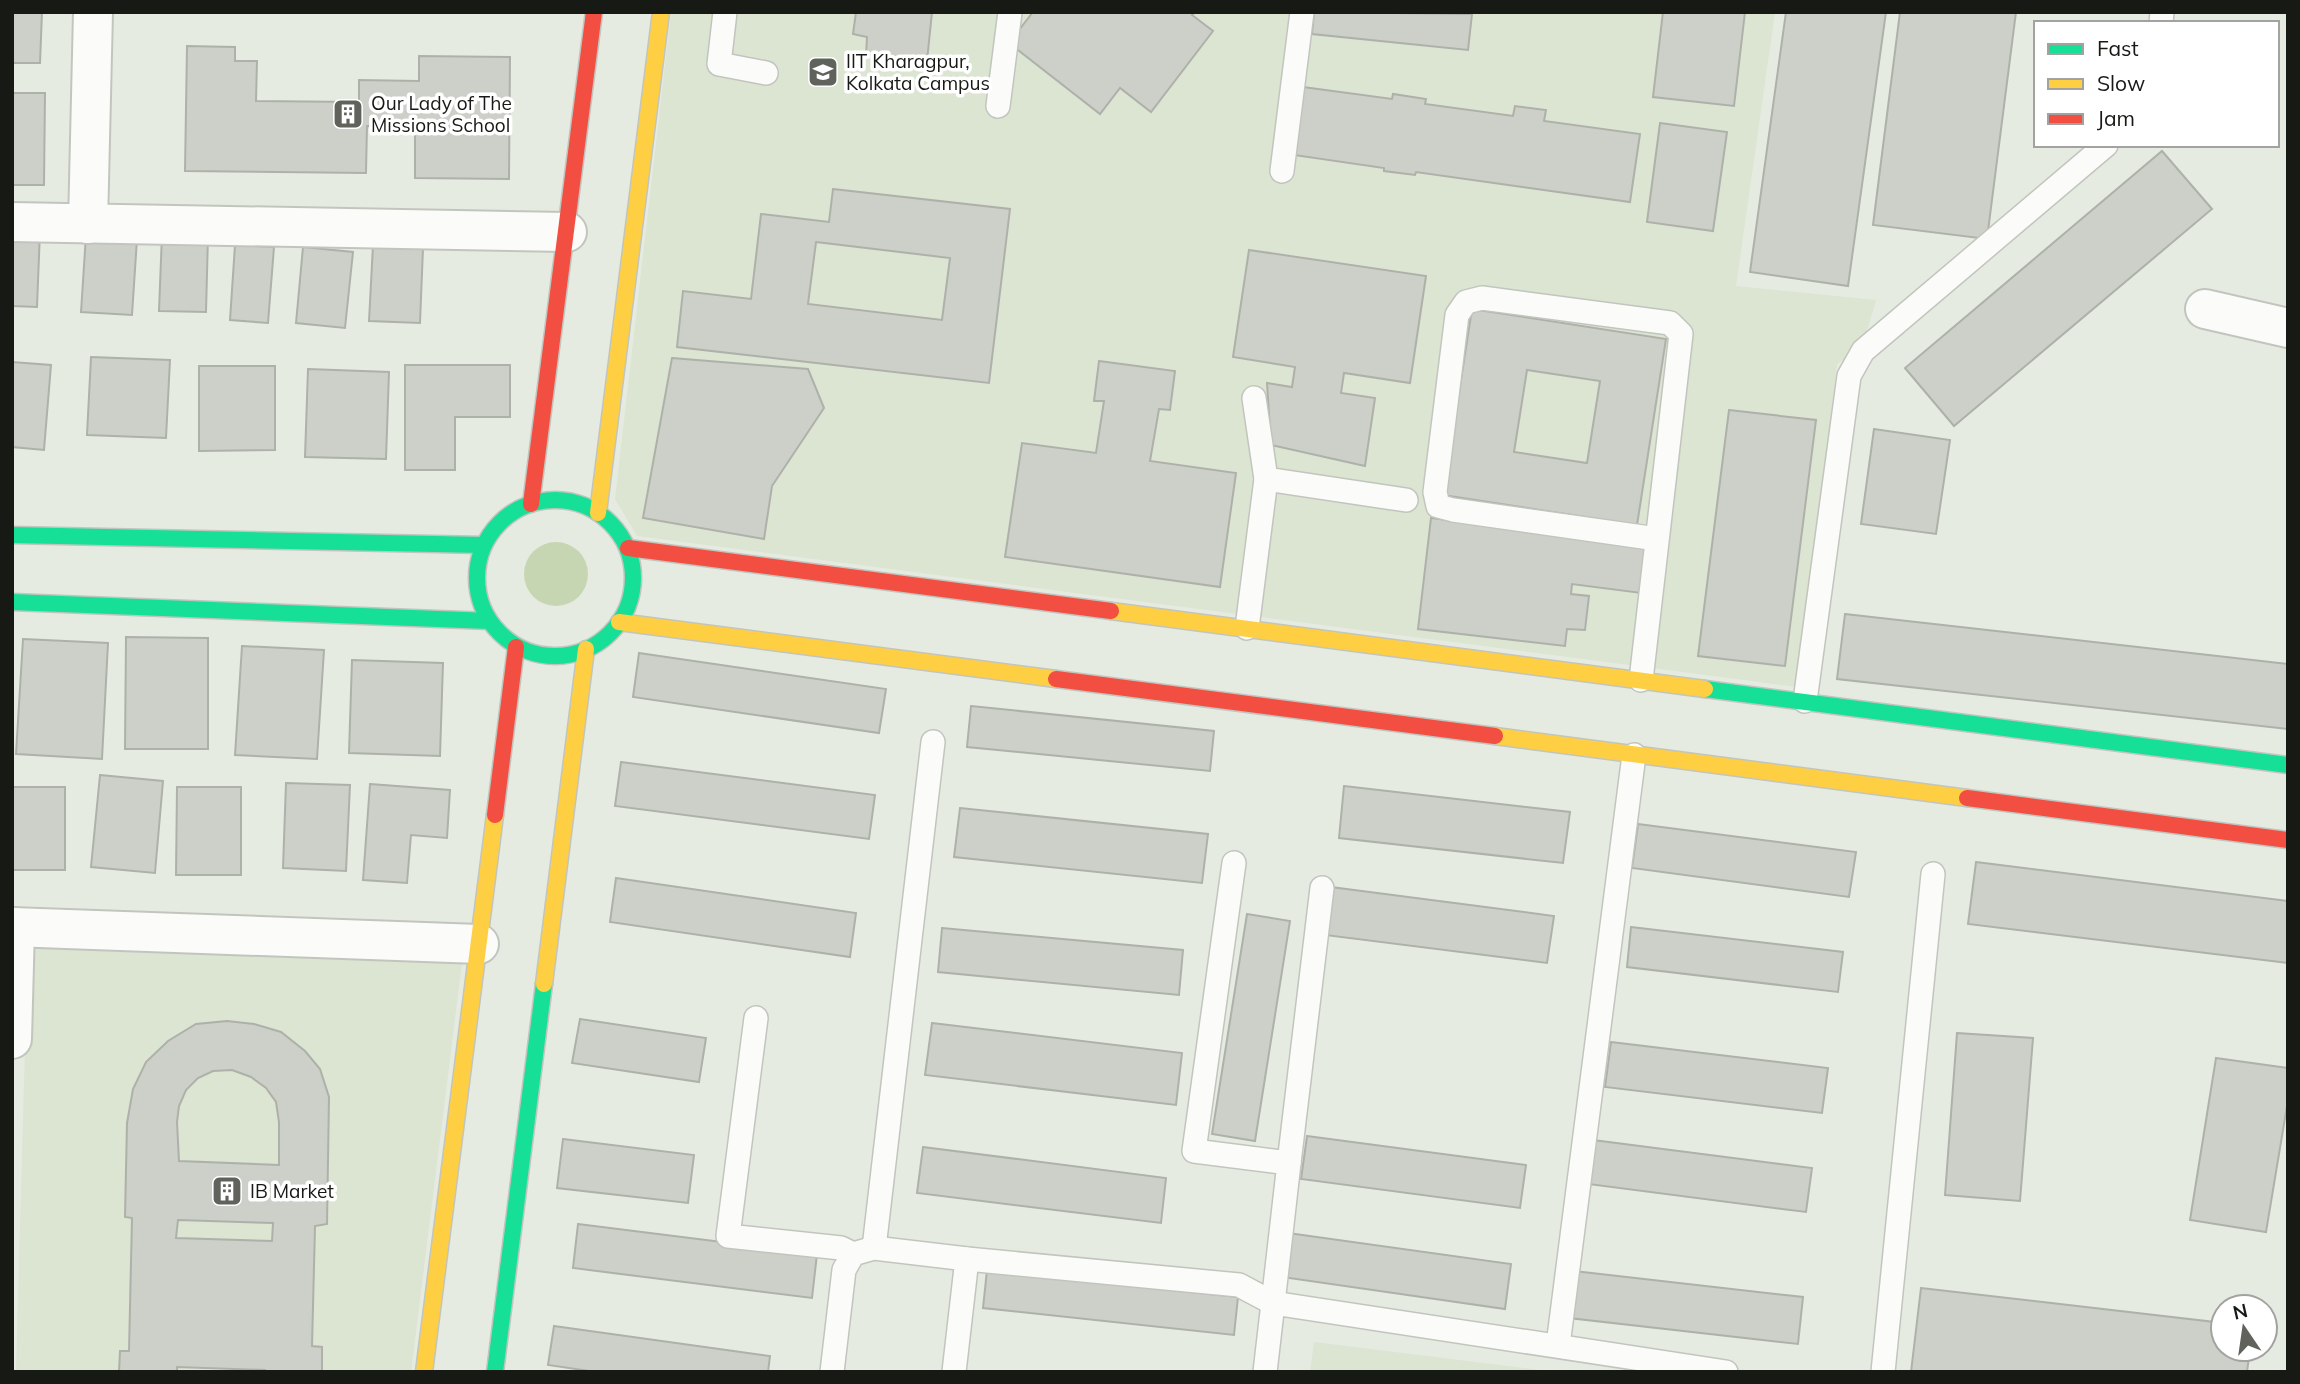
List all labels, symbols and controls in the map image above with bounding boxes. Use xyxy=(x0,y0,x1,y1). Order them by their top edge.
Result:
legend xyxy=(2034,21,2279,147)
text: Fast xyxy=(2097,35,2139,61)
place label: IIT Kharagpur, Kolkata Campus xyxy=(846,49,990,95)
school or university icon: IIT Kharagpur, Kolkata Campus xyxy=(806,55,840,89)
text: Slow xyxy=(2097,70,2145,96)
place label: Our Lady of The Missions School xyxy=(371,91,512,137)
building icon: Our Lady of The Missions School xyxy=(331,97,365,131)
text: Jam xyxy=(2097,105,2135,131)
building icon: IB Market xyxy=(210,1174,244,1208)
place label: IB Market xyxy=(250,1179,334,1203)
north arrow xyxy=(2209,1293,2279,1363)
text: N xyxy=(2230,1298,2250,1325)

